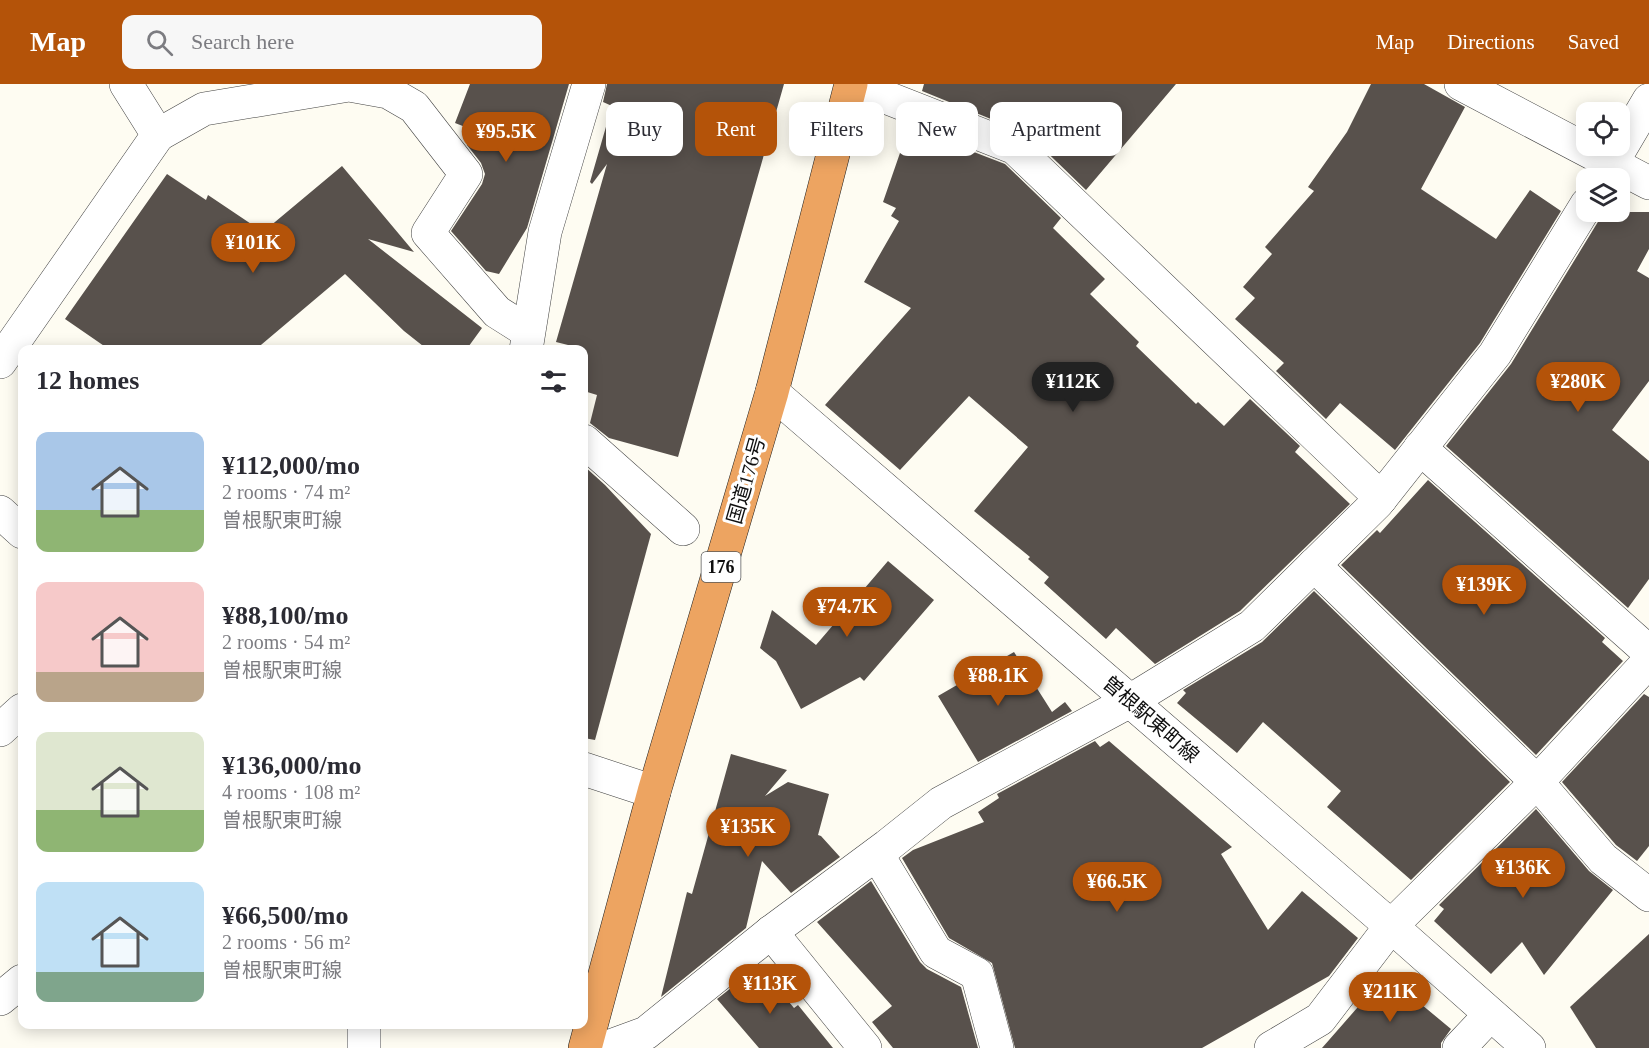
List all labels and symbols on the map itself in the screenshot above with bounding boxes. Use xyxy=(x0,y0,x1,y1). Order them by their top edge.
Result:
pin: ¥95.5K xyxy=(457,112,555,163)
pin: ¥101K xyxy=(211,223,295,274)
pin: ¥112K xyxy=(1031,362,1115,413)
pin: ¥280K xyxy=(1536,362,1620,413)
street label: 国道176号 xyxy=(723,434,769,526)
road number: 176 xyxy=(702,552,740,582)
pin: ¥139K xyxy=(1442,565,1526,616)
pin: ¥74.7K xyxy=(798,587,896,638)
pin: ¥88.1K xyxy=(949,656,1047,707)
street label: 曽根駅東町線 xyxy=(1099,671,1203,767)
pin: ¥135K xyxy=(706,807,790,858)
pin: ¥136K xyxy=(1481,848,1565,899)
pin: ¥66.5K xyxy=(1068,862,1166,913)
pin: ¥113K xyxy=(728,964,812,1015)
pin: ¥211K xyxy=(1348,972,1432,1023)

